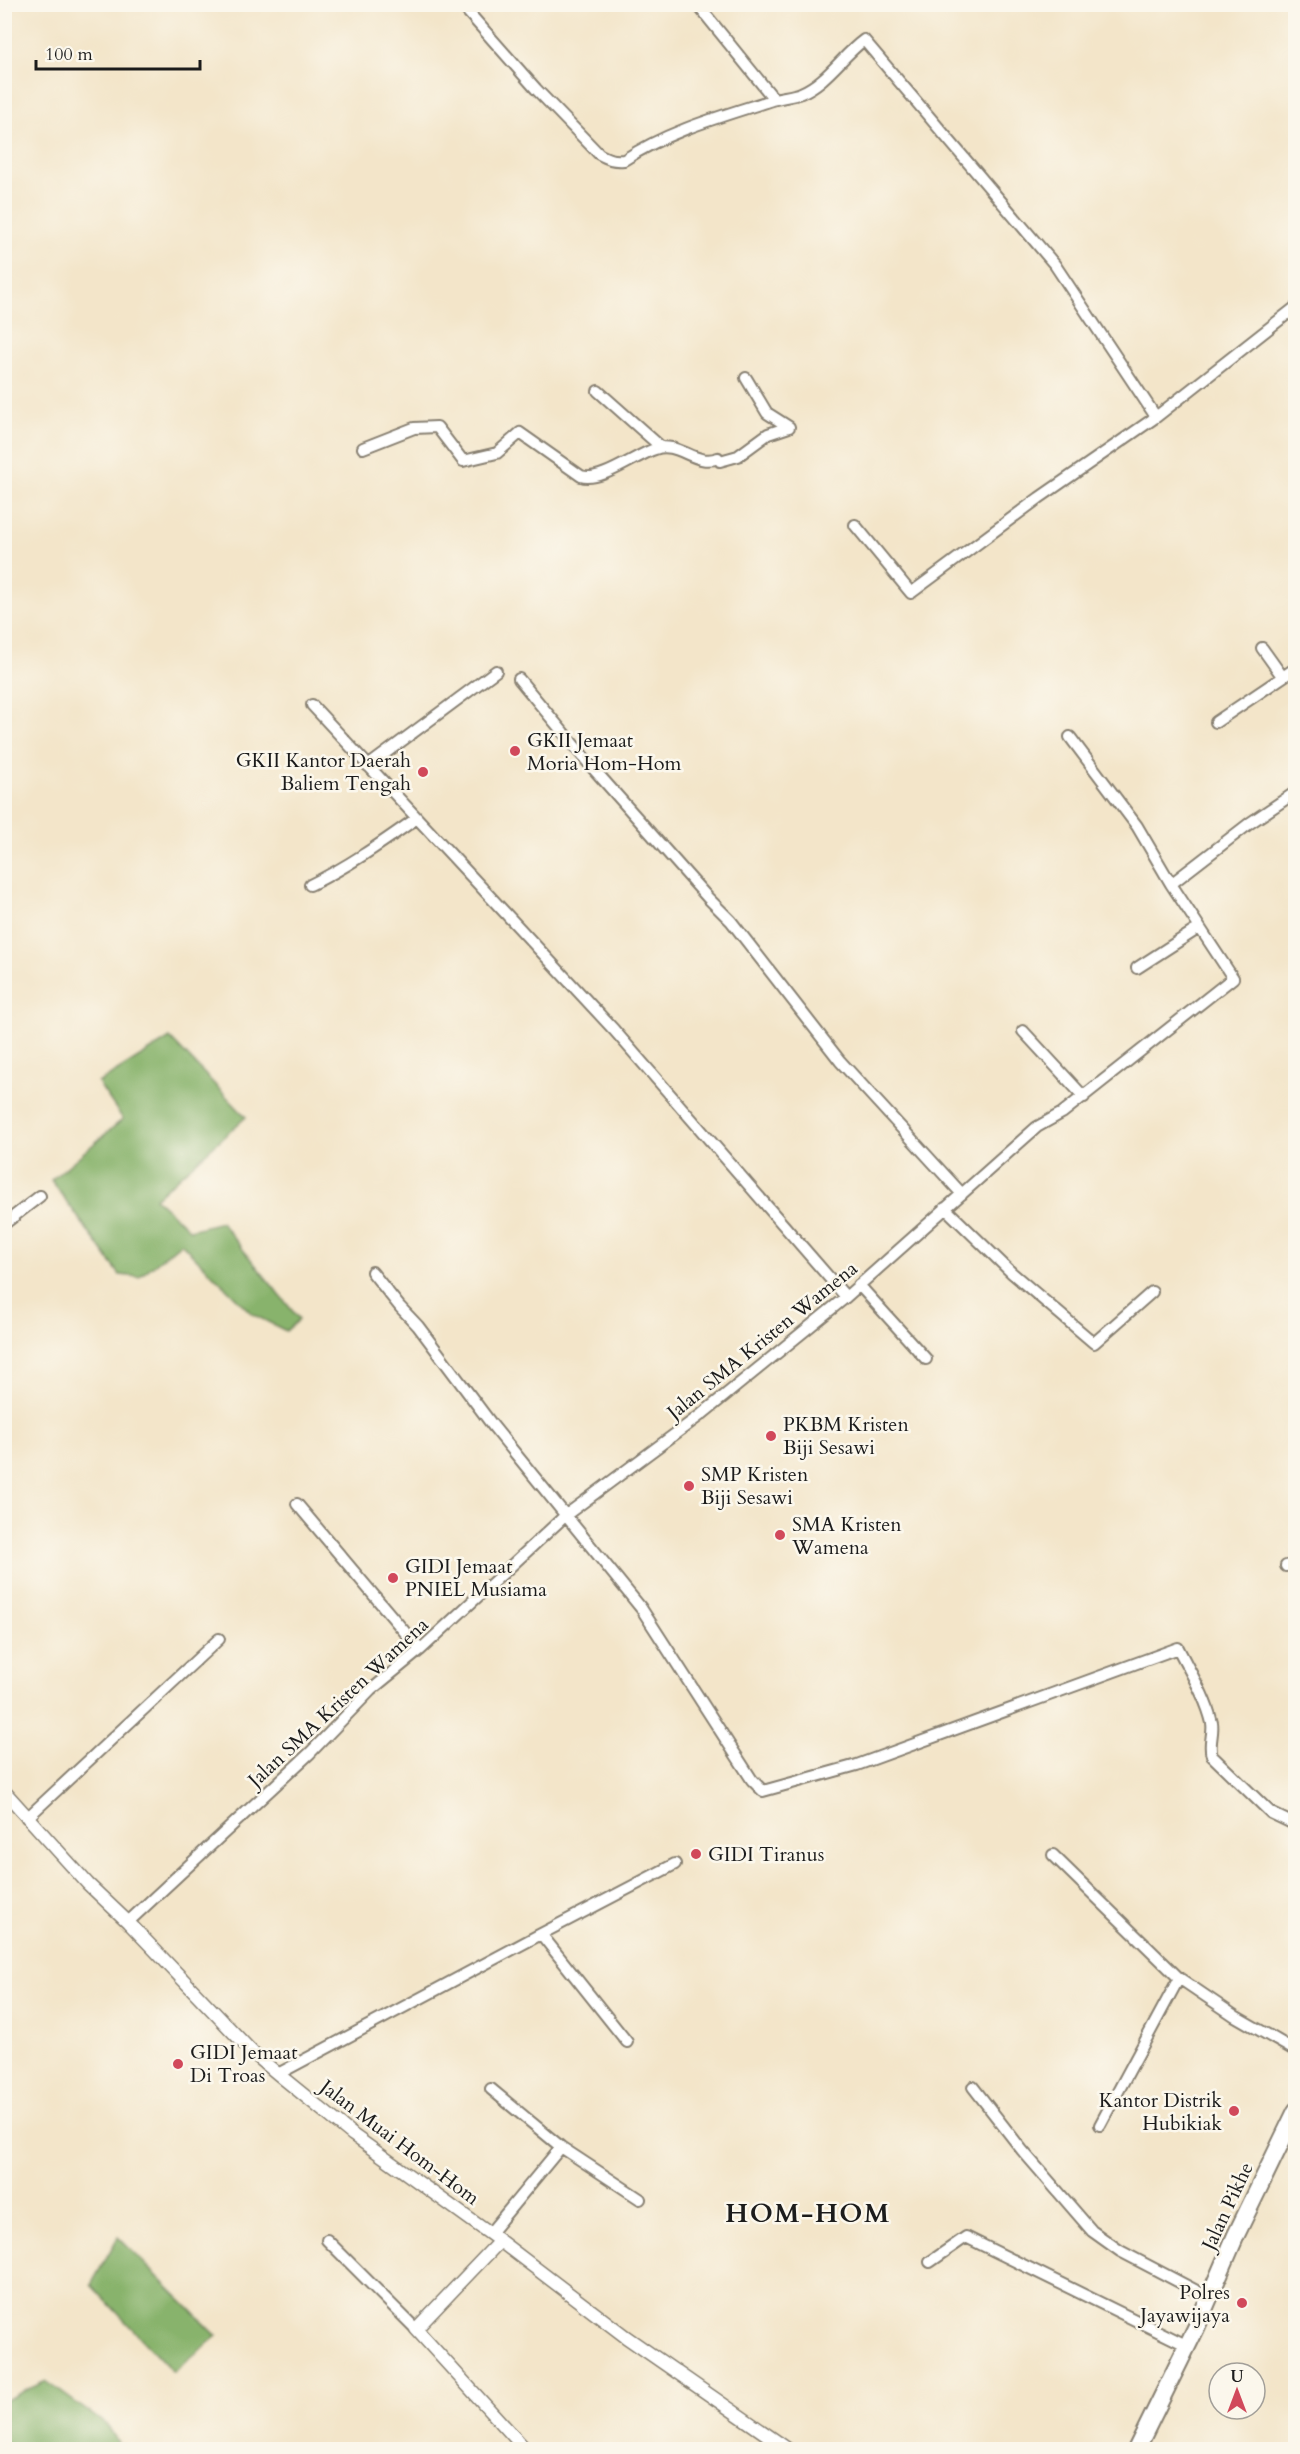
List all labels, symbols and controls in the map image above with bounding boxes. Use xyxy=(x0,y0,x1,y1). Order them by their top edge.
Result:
scale bar xyxy=(36,33,200,71)
text: 100 m xyxy=(45,42,93,67)
place label: GKII Jemaat Moria Hom-Hom xyxy=(527,727,681,777)
marker: GKII Jemaat Moria Hom-Hom xyxy=(508,744,522,758)
place label: GKII Kantor Daerah Baliem Tengah xyxy=(236,747,411,797)
marker: GKII Kantor Daerah Baliem Tengah xyxy=(416,765,430,779)
street label: Jalan SMA Kristen Wamena xyxy=(659,1255,863,1428)
place label: PKBM Kristen Biji Sesawi xyxy=(783,1411,909,1461)
marker: PKBM Kristen Biji Sesawi xyxy=(764,1429,778,1443)
place label: SMP Kristen Biji Sesawi xyxy=(701,1461,809,1511)
marker: SMP Kristen Biji Sesawi xyxy=(682,1479,696,1493)
place label: SMA Kristen Wamena xyxy=(791,1511,902,1561)
marker: SMA Kristen Wamena xyxy=(773,1528,787,1542)
place label: GIDI Jemaat PNIEL Musiama xyxy=(405,1553,547,1603)
marker: GIDI Jemaat PNIEL Musiama xyxy=(386,1571,400,1585)
street label: Jalan SMA Kristen Wamena xyxy=(240,1611,435,1795)
place label: GIDI Tiranus xyxy=(708,1841,824,1868)
marker: GIDI Tiranus xyxy=(689,1847,703,1861)
place label: GIDI Jemaat Di Troas xyxy=(190,2039,298,2089)
marker: GIDI Jemaat Di Troas xyxy=(171,2057,185,2071)
street label: Jalan Muai Hom-Hom xyxy=(312,2072,485,2211)
place label: Kantor Distrik Hubikiak xyxy=(1099,2087,1222,2137)
marker: Kantor Distrik Hubikiak xyxy=(1227,2104,1241,2118)
street label: Jalan Pikhe xyxy=(1194,2158,1260,2257)
district label: HOM-HOM xyxy=(725,2196,891,2231)
place label: Polres Jayawijaya xyxy=(1137,2279,1230,2329)
marker: Polres Jayawijaya xyxy=(1235,2296,1249,2310)
north arrow xyxy=(1207,2361,1267,2421)
text: U xyxy=(1230,2366,1244,2388)

